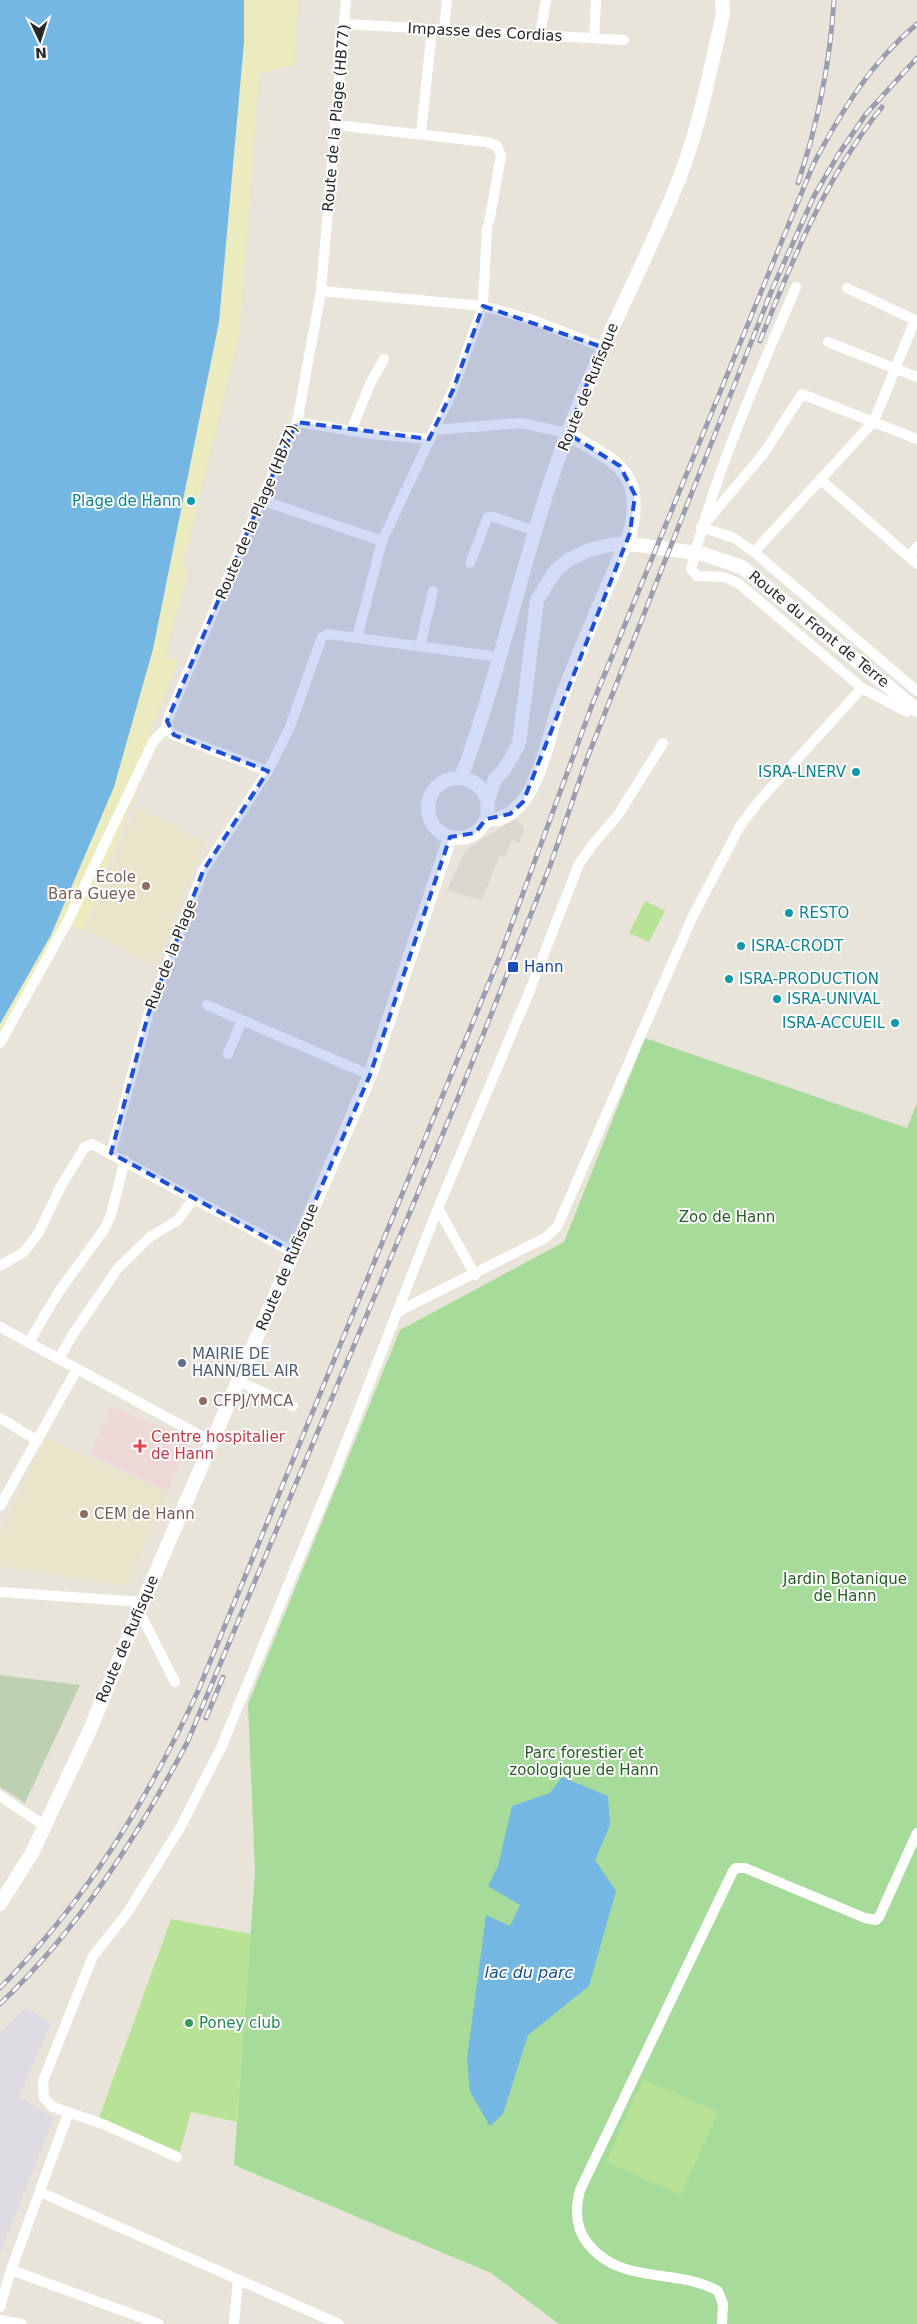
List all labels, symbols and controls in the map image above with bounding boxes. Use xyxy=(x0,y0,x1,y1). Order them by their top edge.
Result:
north arrow xyxy=(15,15,65,65)
street label: Impasse des Cordias xyxy=(407,19,563,45)
street label: Route de la Plage (HB77) xyxy=(319,23,353,213)
text: N xyxy=(35,45,47,61)
street label: Route de Rufisque xyxy=(554,320,622,454)
street label: Route de la Plage (HB77) xyxy=(212,422,302,602)
place label: Plage de Hann xyxy=(72,492,181,510)
marker: Plage de Hann xyxy=(185,495,197,507)
street label: Route du Front de Terre xyxy=(745,567,893,691)
place label: ISRA-LNERV xyxy=(758,763,847,781)
marker: ISRA-LNERV xyxy=(850,766,862,778)
place label: Ecole Bara Gueye xyxy=(48,868,136,903)
marker: Ecole Bara Gueye xyxy=(140,880,152,892)
street label: Rue de la Plage xyxy=(142,897,200,1011)
place label: RESTO xyxy=(799,904,849,922)
marker: RESTO xyxy=(783,907,795,919)
place label: ISRA-CRODT xyxy=(751,937,844,955)
marker: ISRA-CRODT xyxy=(735,940,747,952)
place label: Hann xyxy=(524,958,564,976)
marker: Hann xyxy=(506,960,520,974)
place label: ISRA-PRODUCTION xyxy=(739,970,879,988)
marker: ISRA-PRODUCTION xyxy=(723,973,735,985)
place label: ISRA-UNIVAL xyxy=(787,990,881,1008)
marker: ISRA-UNIVAL xyxy=(771,993,783,1005)
place label: ISRA-ACCUEIL xyxy=(782,1014,886,1032)
marker: ISRA-ACCUEIL xyxy=(889,1017,901,1029)
street label: Route de Rufisque xyxy=(252,1201,322,1333)
park label: Zoo de Hann xyxy=(679,1208,775,1226)
place label: MAIRIE DE HANN/BEL AIR xyxy=(192,1345,299,1380)
marker: MAIRIE DE HANN/BEL AIR xyxy=(176,1357,188,1369)
place label: CFPJ/YMCA xyxy=(213,1392,294,1410)
marker: CFPJ/YMCA xyxy=(197,1395,209,1407)
place label: Centre hospitalier de Hann xyxy=(151,1428,286,1463)
marker: Centre hospitalier de Hann xyxy=(133,1439,147,1453)
place label: CEM de Hann xyxy=(94,1505,195,1523)
marker: CEM de Hann xyxy=(78,1508,90,1520)
park label: Jardin Botanique de Hann xyxy=(782,1570,907,1605)
street label: Route de Rufisque xyxy=(92,1573,162,1705)
park label: Parc forestier et zoologique de Hann xyxy=(509,1744,659,1779)
water label: lac du parc xyxy=(485,1963,574,1982)
place label: Poney club xyxy=(199,2014,281,2032)
marker: Poney club xyxy=(183,2017,195,2029)

